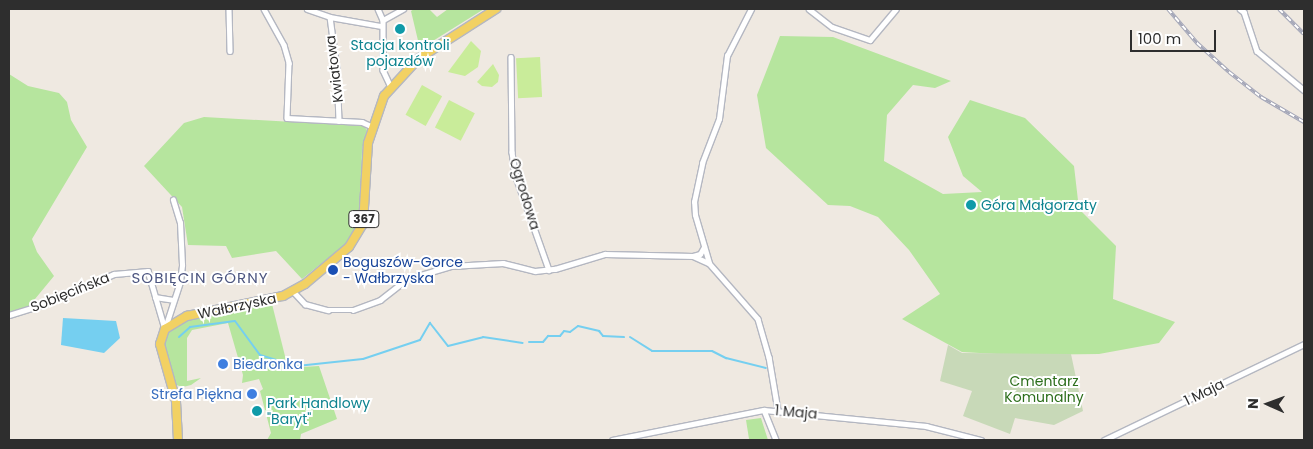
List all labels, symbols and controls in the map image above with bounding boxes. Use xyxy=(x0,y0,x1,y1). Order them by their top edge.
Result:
scale bar xyxy=(1133,20,1219,52)
marker: Stacja kontroli pojazdów xyxy=(394,23,406,35)
text: 100 m xyxy=(1138,28,1181,49)
street label: Kwiatowa xyxy=(322,34,346,104)
place label: Stacja kontroli pojazdów xyxy=(350,37,450,70)
street label: Ogrodowa xyxy=(506,156,544,232)
place label: Góra Małgorzaty xyxy=(981,197,1097,213)
marker: Góra Małgorzaty xyxy=(965,199,977,211)
road number: 367 xyxy=(348,210,380,228)
place label: Boguszów-Gorce - Wałbrzyska xyxy=(343,254,463,286)
marker: Boguszów-Gorce - Wałbrzyska xyxy=(327,264,339,276)
street label: Sobięcińska xyxy=(28,269,112,315)
district label: SOBIĘCIN GÓRNY xyxy=(130,269,270,287)
street label: Wałbrzyska xyxy=(196,290,278,322)
place label: Biedronka xyxy=(233,356,303,372)
marker: Biedronka xyxy=(217,358,229,370)
park label: Cmentarz Komunalny xyxy=(1004,373,1084,406)
street label: 1 Maja xyxy=(1181,375,1227,409)
north arrow xyxy=(1243,379,1293,429)
place label: Strefa Piękna xyxy=(151,386,242,402)
marker: Strefa Piękna xyxy=(246,388,258,400)
place label: Park Handlowy "Baryt" xyxy=(267,395,370,428)
text: N xyxy=(1243,398,1263,409)
street label: 1 Maja xyxy=(774,402,818,422)
marker: Park Handlowy "Baryt" xyxy=(251,405,263,417)

